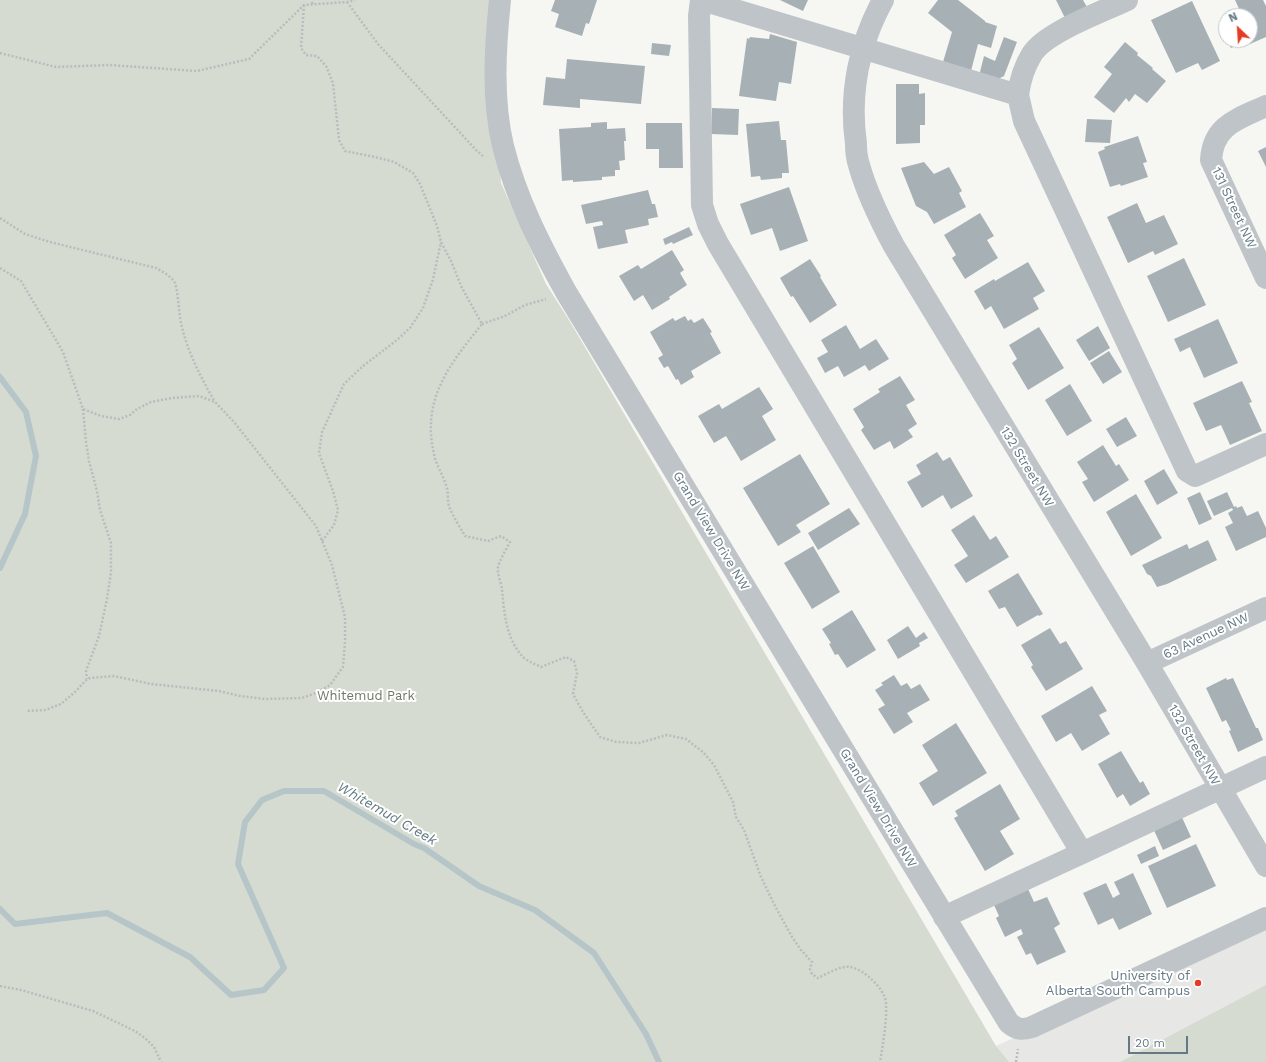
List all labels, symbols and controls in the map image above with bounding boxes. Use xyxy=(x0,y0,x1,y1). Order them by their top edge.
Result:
north arrow xyxy=(1218,8,1258,48)
text: N xyxy=(1227,10,1240,25)
street label: 131 Street NW xyxy=(1208,165,1260,251)
street label: 132 Street NW xyxy=(997,424,1057,510)
street label: Grand View Drive NW xyxy=(669,469,753,593)
street label: 63 Avenue NW xyxy=(1161,609,1251,663)
park label: Whitemud Park xyxy=(317,688,415,704)
street label: 132 Street NW xyxy=(1165,702,1223,788)
street label: Grand View Drive NW xyxy=(836,746,920,870)
water label: Whitemud Creek xyxy=(334,779,440,849)
place label: University of Alberta South Campus xyxy=(1046,968,1190,999)
marker: University of Alberta South Campus xyxy=(1193,978,1203,988)
scale bar xyxy=(1130,1028,1190,1054)
text: 20 m xyxy=(1135,1036,1165,1050)

